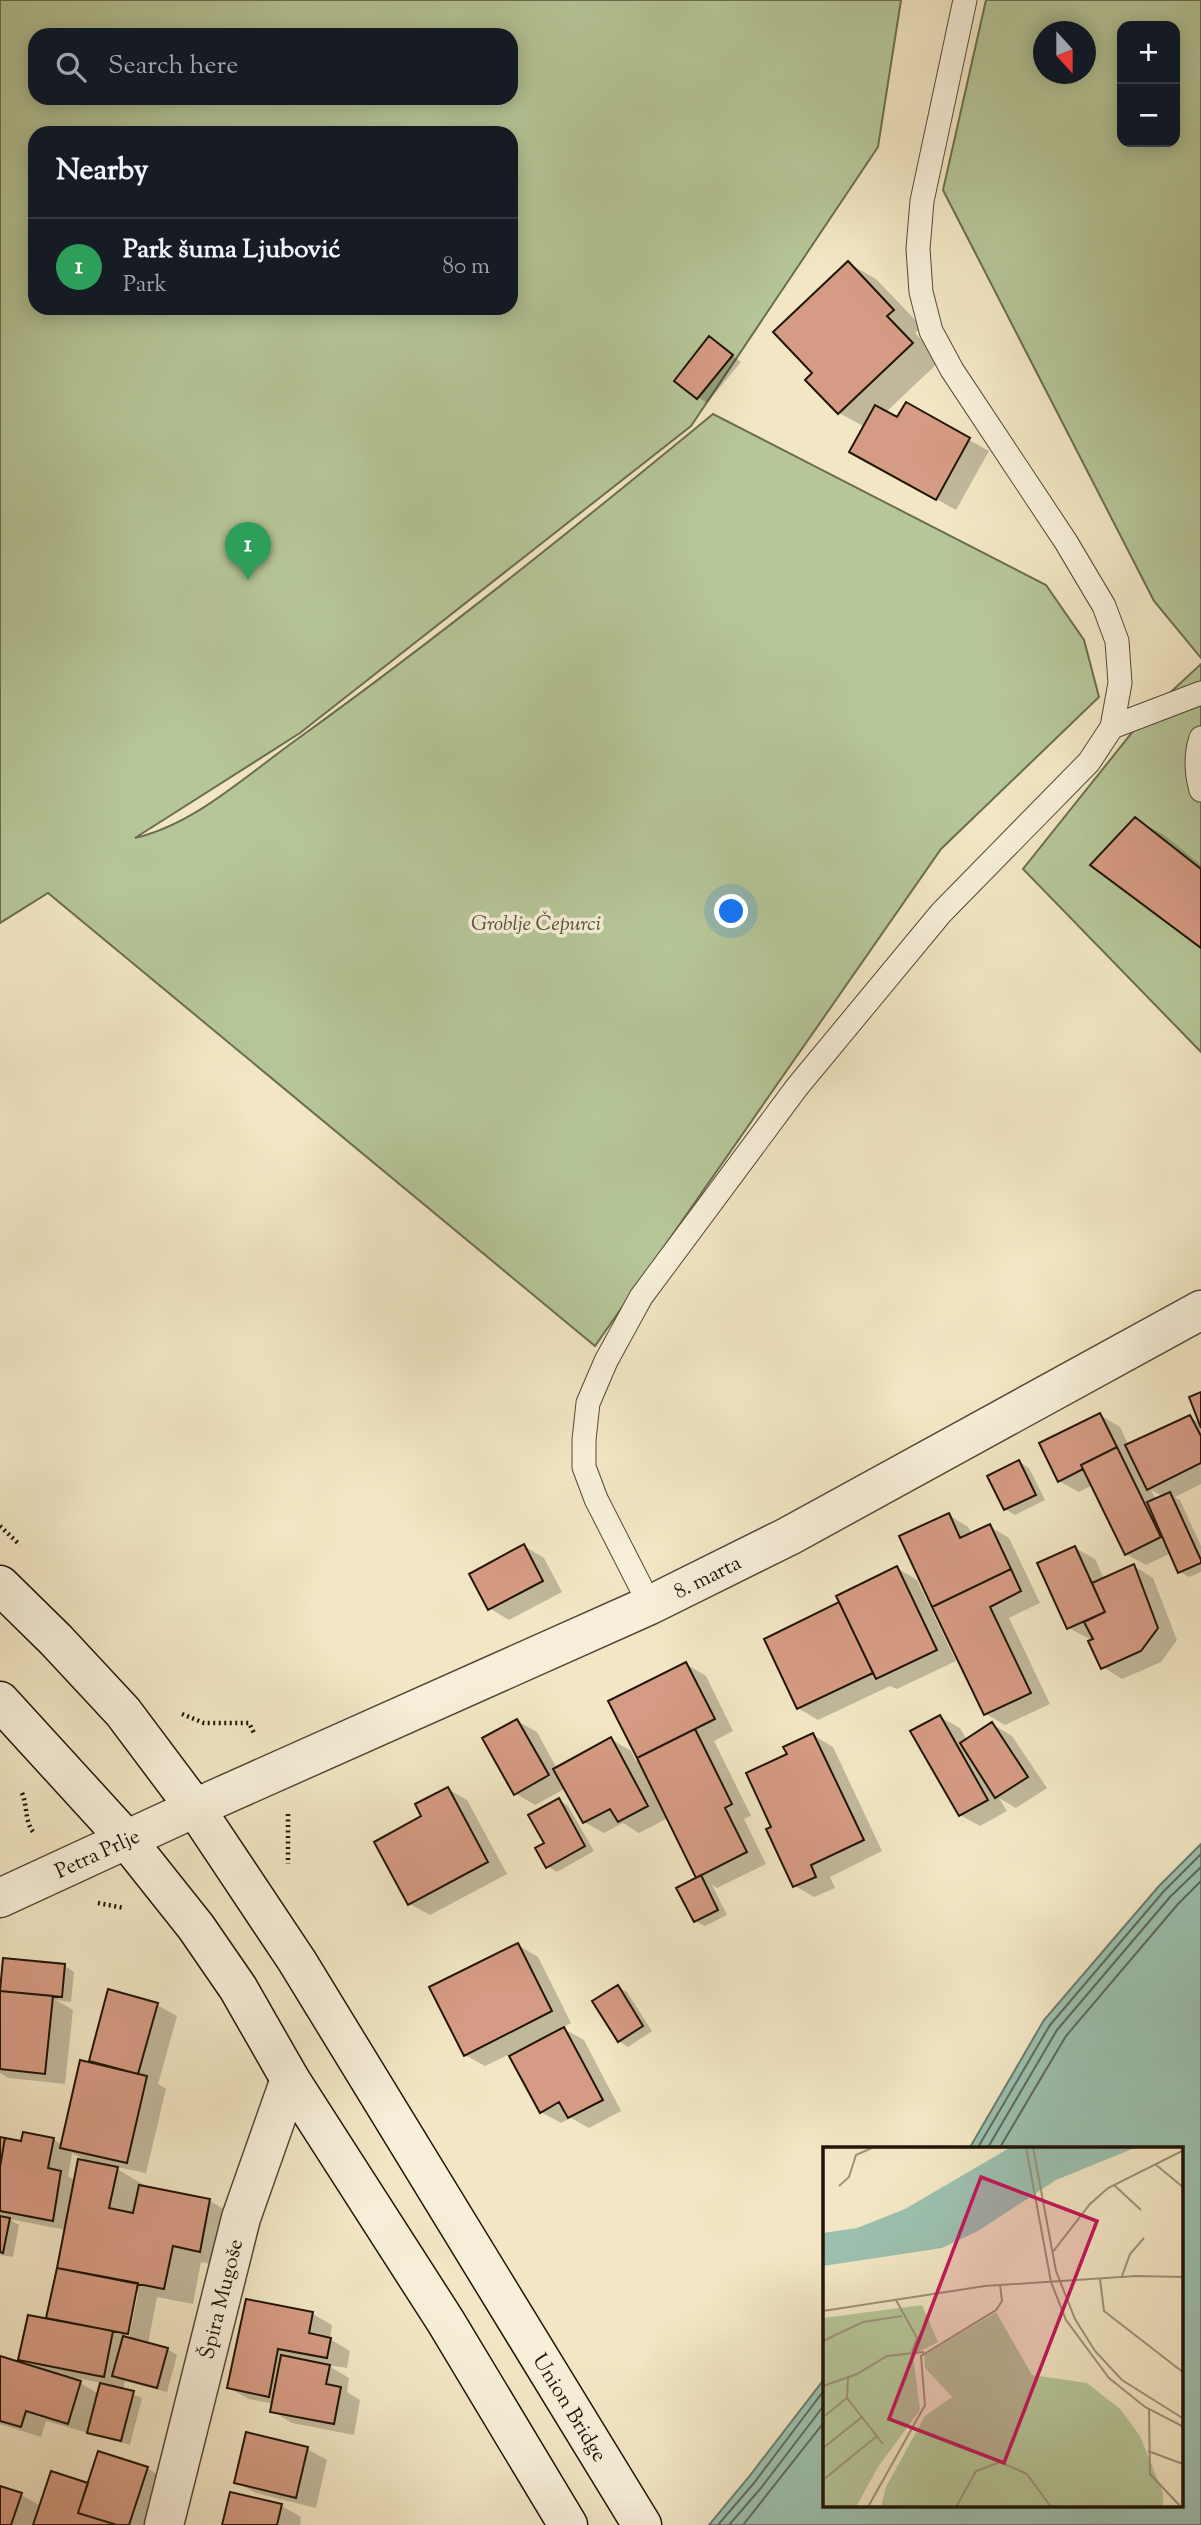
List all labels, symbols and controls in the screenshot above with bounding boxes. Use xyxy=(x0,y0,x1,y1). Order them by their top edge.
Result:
north arrow xyxy=(1033,21,1096,84)
map controls xyxy=(1117,21,1180,147)
button: + xyxy=(1117,21,1180,84)
search box xyxy=(28,28,518,105)
icon: search xyxy=(52,48,90,86)
text: Search here xyxy=(108,48,238,85)
button: − xyxy=(1117,84,1180,147)
text: Nearby xyxy=(56,150,148,193)
text: Park šuma Ljubović xyxy=(123,232,340,269)
text: 1 xyxy=(75,251,83,284)
text: 80 m xyxy=(442,251,490,284)
text: Park xyxy=(123,269,167,302)
pin: 1 xyxy=(225,522,271,580)
your location xyxy=(714,894,748,928)
park label: Groblje Čepurci xyxy=(471,910,601,940)
street label: 8. marta xyxy=(669,1549,747,1608)
street label: Petra Prlje xyxy=(51,1822,145,1888)
inset map xyxy=(823,2147,1184,2508)
street label: Špira Mugoše xyxy=(193,2236,252,2363)
street label: Union Bridge xyxy=(524,2348,613,2468)

